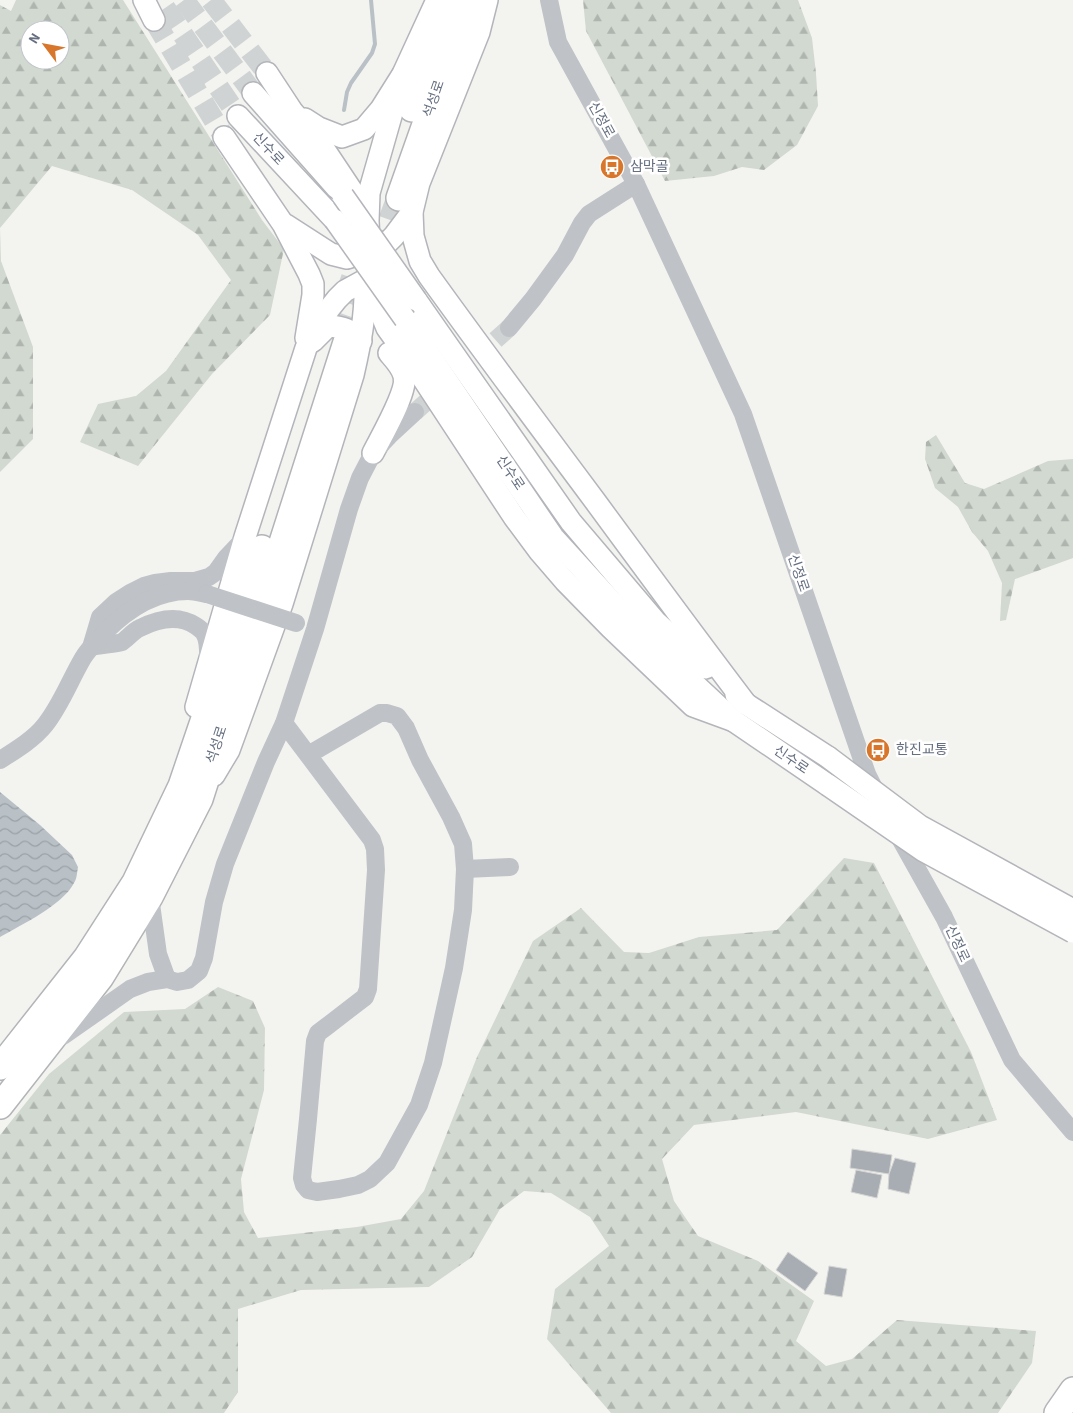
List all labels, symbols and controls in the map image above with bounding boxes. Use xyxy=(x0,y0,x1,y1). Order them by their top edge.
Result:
north arrow xyxy=(20,20,70,70)
text: N xyxy=(24,29,46,48)
street label: 석성로 xyxy=(418,77,450,121)
street label: 신정로 xyxy=(583,98,619,142)
street label: 신수로 xyxy=(248,128,289,170)
bus stop icon: 삼막골 xyxy=(599,154,625,180)
place label: 삼막골 xyxy=(630,157,669,177)
street label: 신수로 xyxy=(491,451,529,495)
street label: 신정로 xyxy=(782,551,814,595)
street label: 석성로 xyxy=(202,723,233,766)
bus stop icon: 한진교통 xyxy=(865,737,891,763)
place label: 한진교통 xyxy=(896,740,948,760)
street label: 신수로 xyxy=(769,741,813,779)
street label: 신정로 xyxy=(940,922,974,966)

